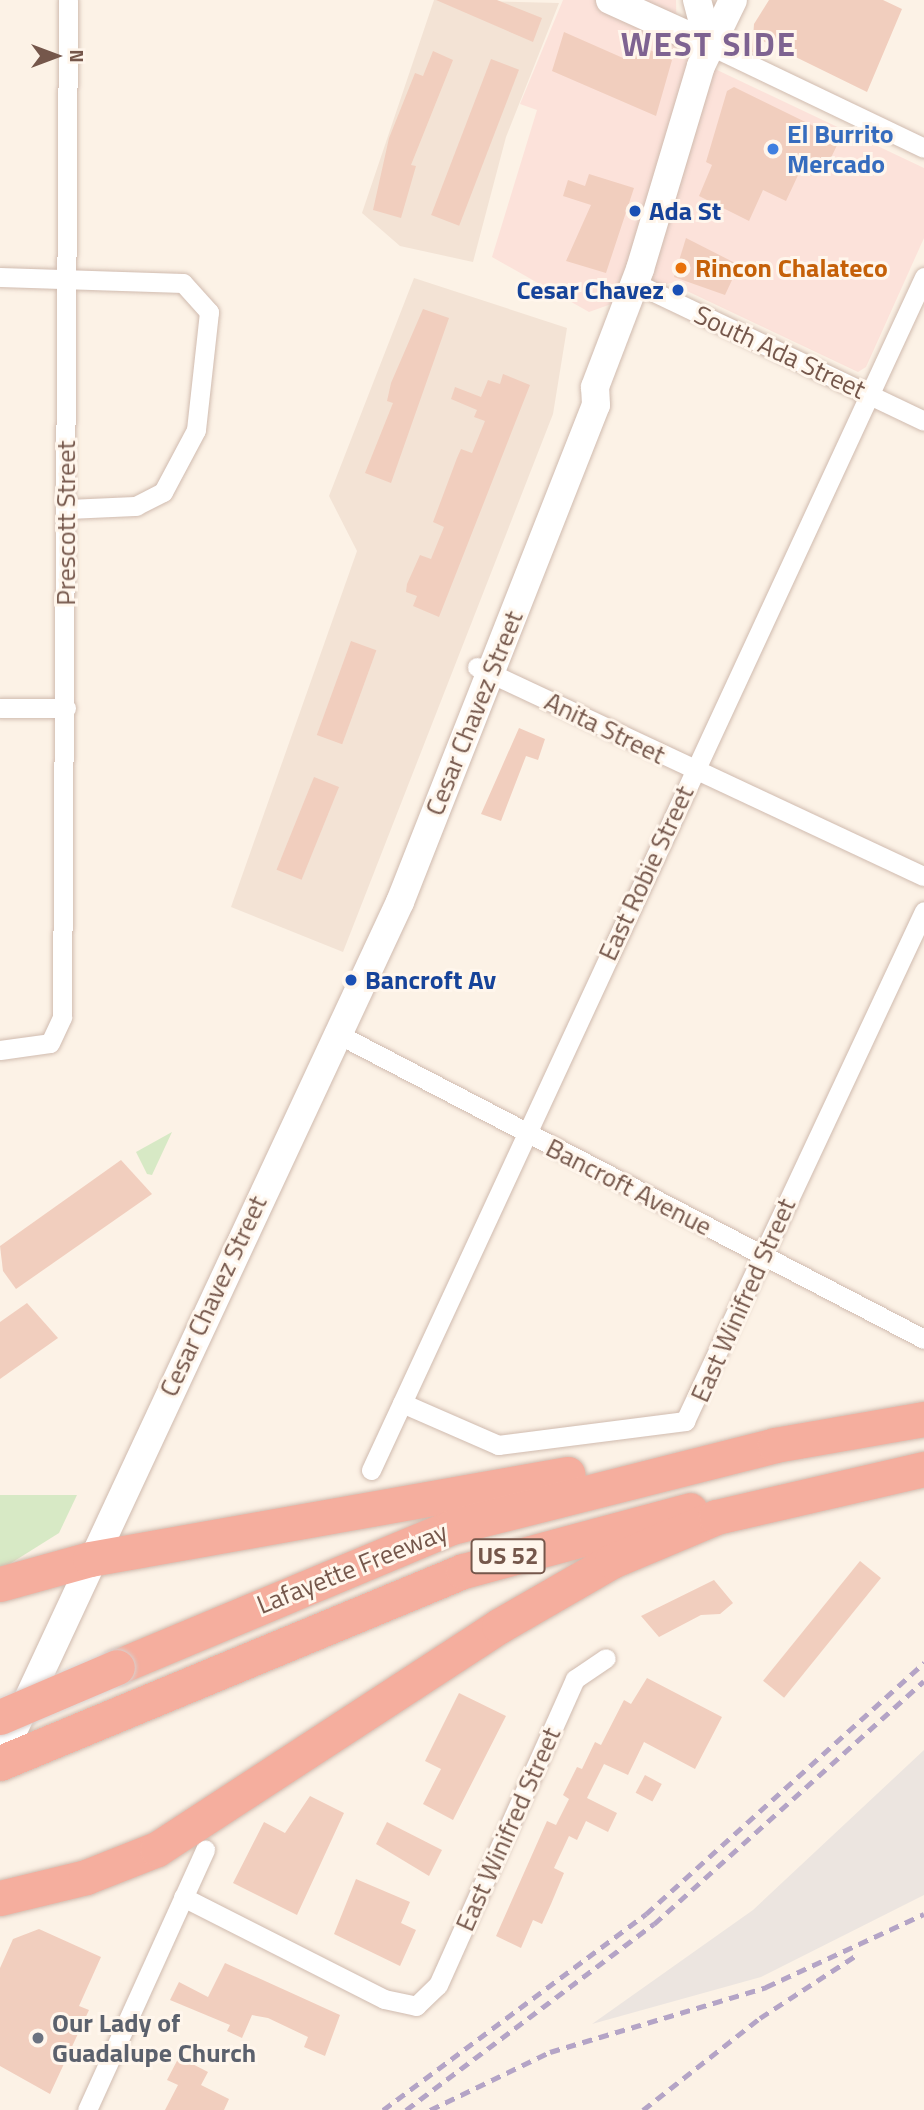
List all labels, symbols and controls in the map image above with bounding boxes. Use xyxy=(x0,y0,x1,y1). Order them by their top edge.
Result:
north arrow xyxy=(21,21,91,91)
district label: WEST SIDE xyxy=(622,25,796,65)
text: N xyxy=(63,49,92,63)
place label: El Burrito Mercado xyxy=(787,118,894,180)
marker: El Burrito Mercado xyxy=(765,141,781,157)
place label: Ada St xyxy=(649,195,721,227)
marker: Ada St xyxy=(627,203,643,219)
place label: Rincon Chalateco xyxy=(695,252,888,284)
marker: Rincon Chalateco xyxy=(673,260,689,276)
place label: Cesar Chavez xyxy=(516,274,664,306)
marker: Cesar Chavez xyxy=(670,282,686,298)
street label: South Ada Street xyxy=(689,299,871,405)
street label: Prescott Street xyxy=(50,440,82,606)
street label: Cesar Chavez Street xyxy=(419,606,529,820)
street label: Anita Street xyxy=(540,685,670,771)
street label: East Robie Street xyxy=(592,781,700,965)
place label: Bancroft Av xyxy=(365,964,496,996)
marker: Bancroft Av xyxy=(343,972,359,988)
street label: Bancroft Avenue xyxy=(541,1132,717,1242)
street label: Cesar Chavez Street xyxy=(153,1191,273,1401)
street label: East Winifred Street xyxy=(684,1193,802,1407)
street label: Lafayette Freeway xyxy=(252,1516,452,1620)
road number: US 52 xyxy=(470,1536,546,1576)
street label: East Winifred Street xyxy=(449,1722,567,1936)
place label: Our Lady of Guadalupe Church xyxy=(52,2007,256,2068)
marker: Our Lady of Guadalupe Church xyxy=(30,2030,46,2046)

